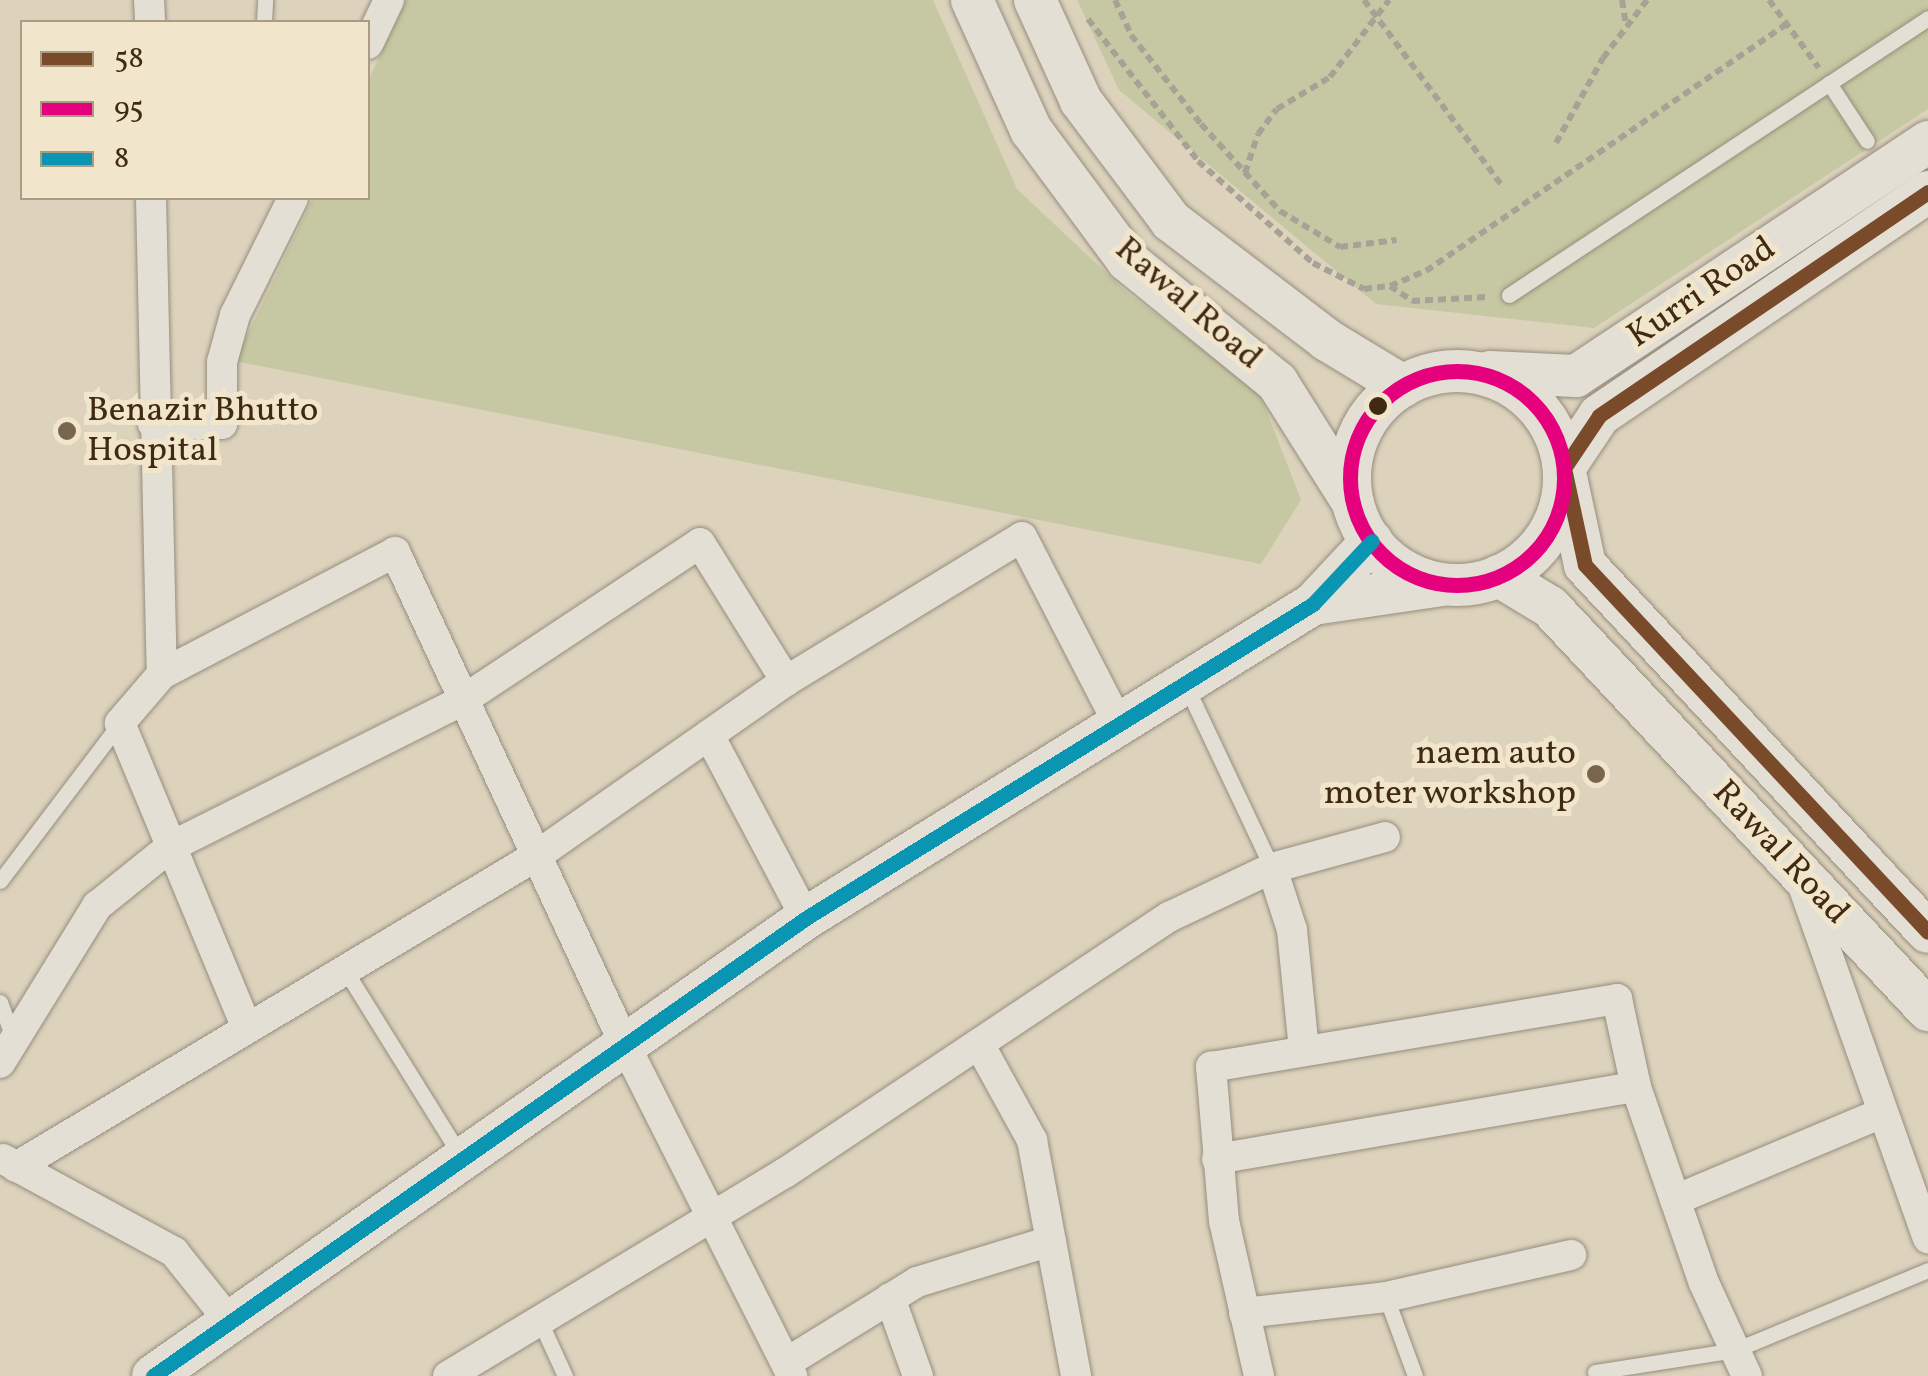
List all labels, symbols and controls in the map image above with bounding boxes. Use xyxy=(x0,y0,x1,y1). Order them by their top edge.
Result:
legend xyxy=(20,20,370,200)
text: 58 xyxy=(114,38,144,80)
text: 95 xyxy=(114,88,144,130)
text: 8 xyxy=(114,138,129,180)
street label: Kurri Road xyxy=(1620,228,1784,358)
street label: Rawal Road xyxy=(1106,229,1270,379)
place label: Benazir Bhutto Hospital xyxy=(87,390,318,472)
unlabelled marker xyxy=(1368,396,1388,416)
marker: Benazir Bhutto Hospital xyxy=(56,420,78,442)
place label: naem auto moter workshop xyxy=(1323,733,1576,815)
marker: naem auto moter workshop xyxy=(1585,763,1607,785)
street label: Rawal Road xyxy=(1703,772,1857,934)

